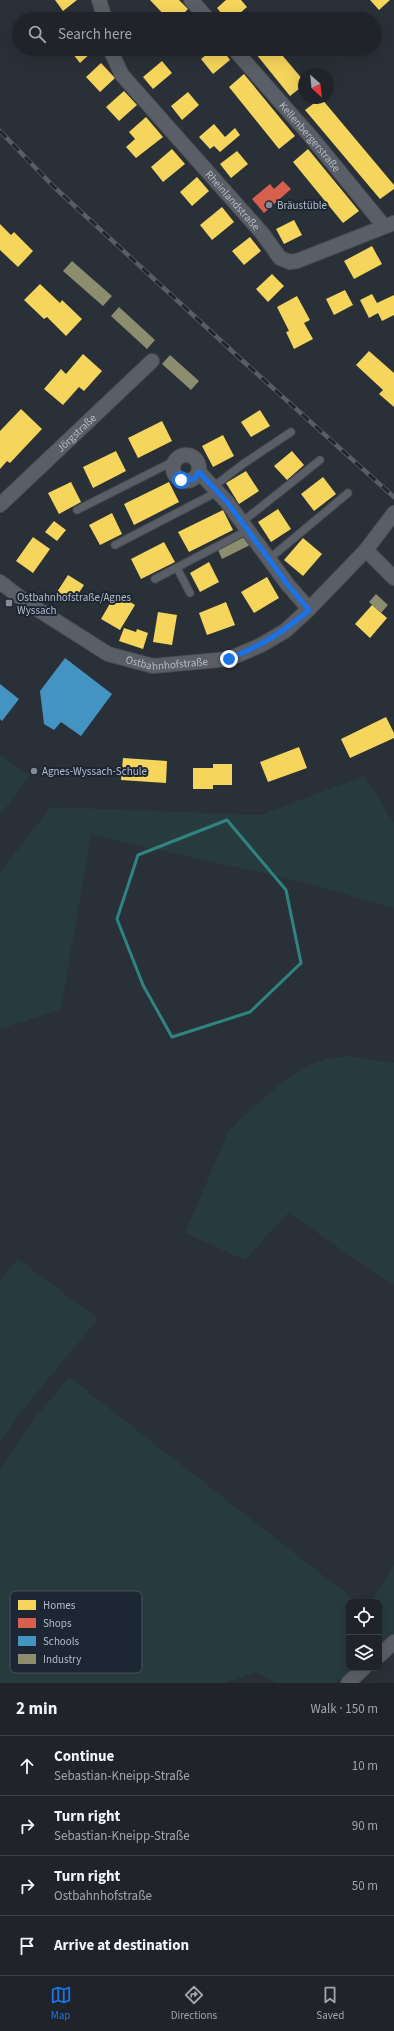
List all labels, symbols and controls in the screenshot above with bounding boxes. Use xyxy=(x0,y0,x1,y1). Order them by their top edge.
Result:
search box xyxy=(12,12,382,56)
icon: search xyxy=(26,23,48,45)
text: Search here xyxy=(58,24,132,45)
north arrow xyxy=(298,68,334,104)
street label: Kellenbergerstraße xyxy=(275,99,344,176)
street label: Rheinlandstraße xyxy=(202,167,264,234)
place label: Bräustüble xyxy=(277,198,328,213)
marker: Bräustüble xyxy=(264,200,274,210)
street label: Jörgstraße xyxy=(53,410,100,456)
route start xyxy=(172,471,190,489)
place label: Ostbahnhofstraße/Agnes Wyssach xyxy=(17,590,131,618)
marker: Ostbahnhofstraße/Agnes Wyssach xyxy=(4,598,14,608)
route end xyxy=(220,650,238,668)
street label: Ostbahnhofstraße xyxy=(124,652,209,674)
place label: Agnes-Wyssach-Schule xyxy=(42,764,147,779)
marker: Agnes-Wyssach-Schule xyxy=(29,766,39,776)
legend xyxy=(10,1591,142,1673)
text: Homes xyxy=(43,1598,76,1613)
map controls xyxy=(346,1599,382,1671)
button: locate xyxy=(346,1599,382,1635)
text: Shops xyxy=(43,1616,72,1631)
text: Schools xyxy=(43,1634,80,1649)
button: layers xyxy=(346,1635,382,1671)
text: Industry xyxy=(43,1652,81,1667)
text: 2 min xyxy=(16,1697,57,1721)
text: Walk · 150 m xyxy=(310,1700,378,1718)
text: Continue xyxy=(54,1746,114,1767)
icon: ahead xyxy=(16,1755,38,1777)
text: 10 m xyxy=(352,1757,378,1775)
text: Sebastian-Kneipp-Straße xyxy=(54,1767,190,1785)
text: Turn right xyxy=(54,1806,120,1827)
icon: right xyxy=(16,1815,38,1837)
text: 90 m xyxy=(352,1817,378,1835)
text: Sebastian-Kneipp-Straße xyxy=(54,1827,190,1845)
text: Turn right xyxy=(54,1866,120,1887)
icon: right xyxy=(16,1875,38,1897)
text: 50 m xyxy=(352,1877,378,1895)
text: Ostbahnhofstraße xyxy=(54,1887,152,1905)
icon: arrive xyxy=(16,1935,38,1957)
text: Arrive at destination xyxy=(54,1935,189,1956)
tab: Map xyxy=(50,1984,72,2023)
tab: Directions xyxy=(171,1984,217,2023)
tab: Saved xyxy=(316,1984,344,2023)

